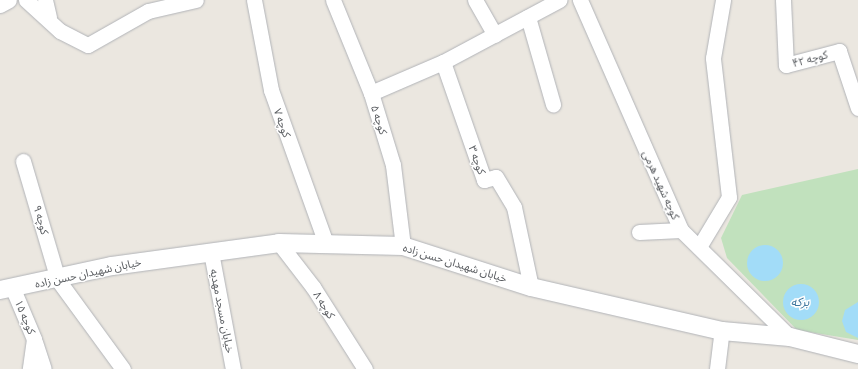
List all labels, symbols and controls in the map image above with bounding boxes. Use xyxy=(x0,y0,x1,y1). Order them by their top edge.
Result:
street label: کوچه ۴۲ xyxy=(791,48,829,70)
street label: کوچه ۵ xyxy=(368,104,390,136)
street label: کوچه ۷ xyxy=(271,107,293,139)
street label: کوچه ۳ xyxy=(466,144,488,176)
street label: کوچه شهید هرمی xyxy=(640,148,682,222)
street label: کوچه ۹ xyxy=(31,204,51,236)
street label: خیابان شهیدان حسن زاده xyxy=(401,241,509,285)
street label: خیابان شهیدان حسن زاده xyxy=(34,255,142,291)
street label: خیابان مسجد مهدیه xyxy=(207,268,237,354)
street label: کوچه ۸ xyxy=(310,289,338,321)
water label: برکه xyxy=(791,295,809,309)
street label: کوچه ۱۵ xyxy=(12,298,38,336)

